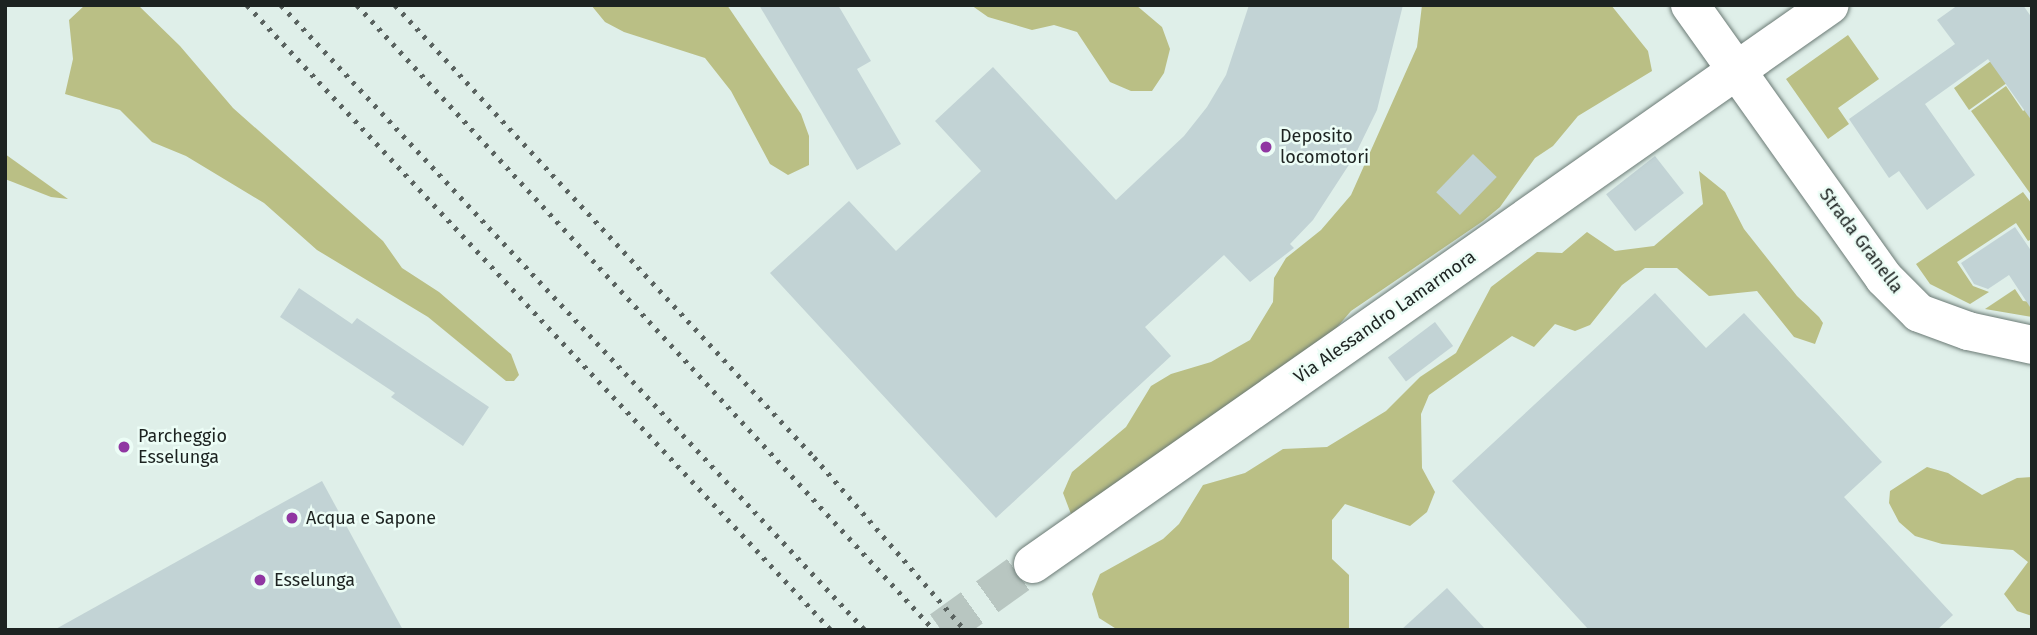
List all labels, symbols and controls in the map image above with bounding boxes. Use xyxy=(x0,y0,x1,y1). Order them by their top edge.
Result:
place label: Deposito locomotori xyxy=(1280,126,1369,168)
marker: Deposito locomotori xyxy=(1258,139,1274,155)
street label: Strada Granella xyxy=(1815,184,1907,298)
street label: Via Alessandro Lamarmora xyxy=(1290,246,1480,388)
place label: Parcheggio Esselunga xyxy=(138,426,227,468)
marker: Parcheggio Esselunga xyxy=(116,439,132,455)
place label: Acqua e Sapone xyxy=(306,507,436,529)
marker: Acqua e Sapone xyxy=(284,510,300,526)
place label: Esselunga xyxy=(274,569,355,591)
marker: Esselunga xyxy=(252,572,268,588)

